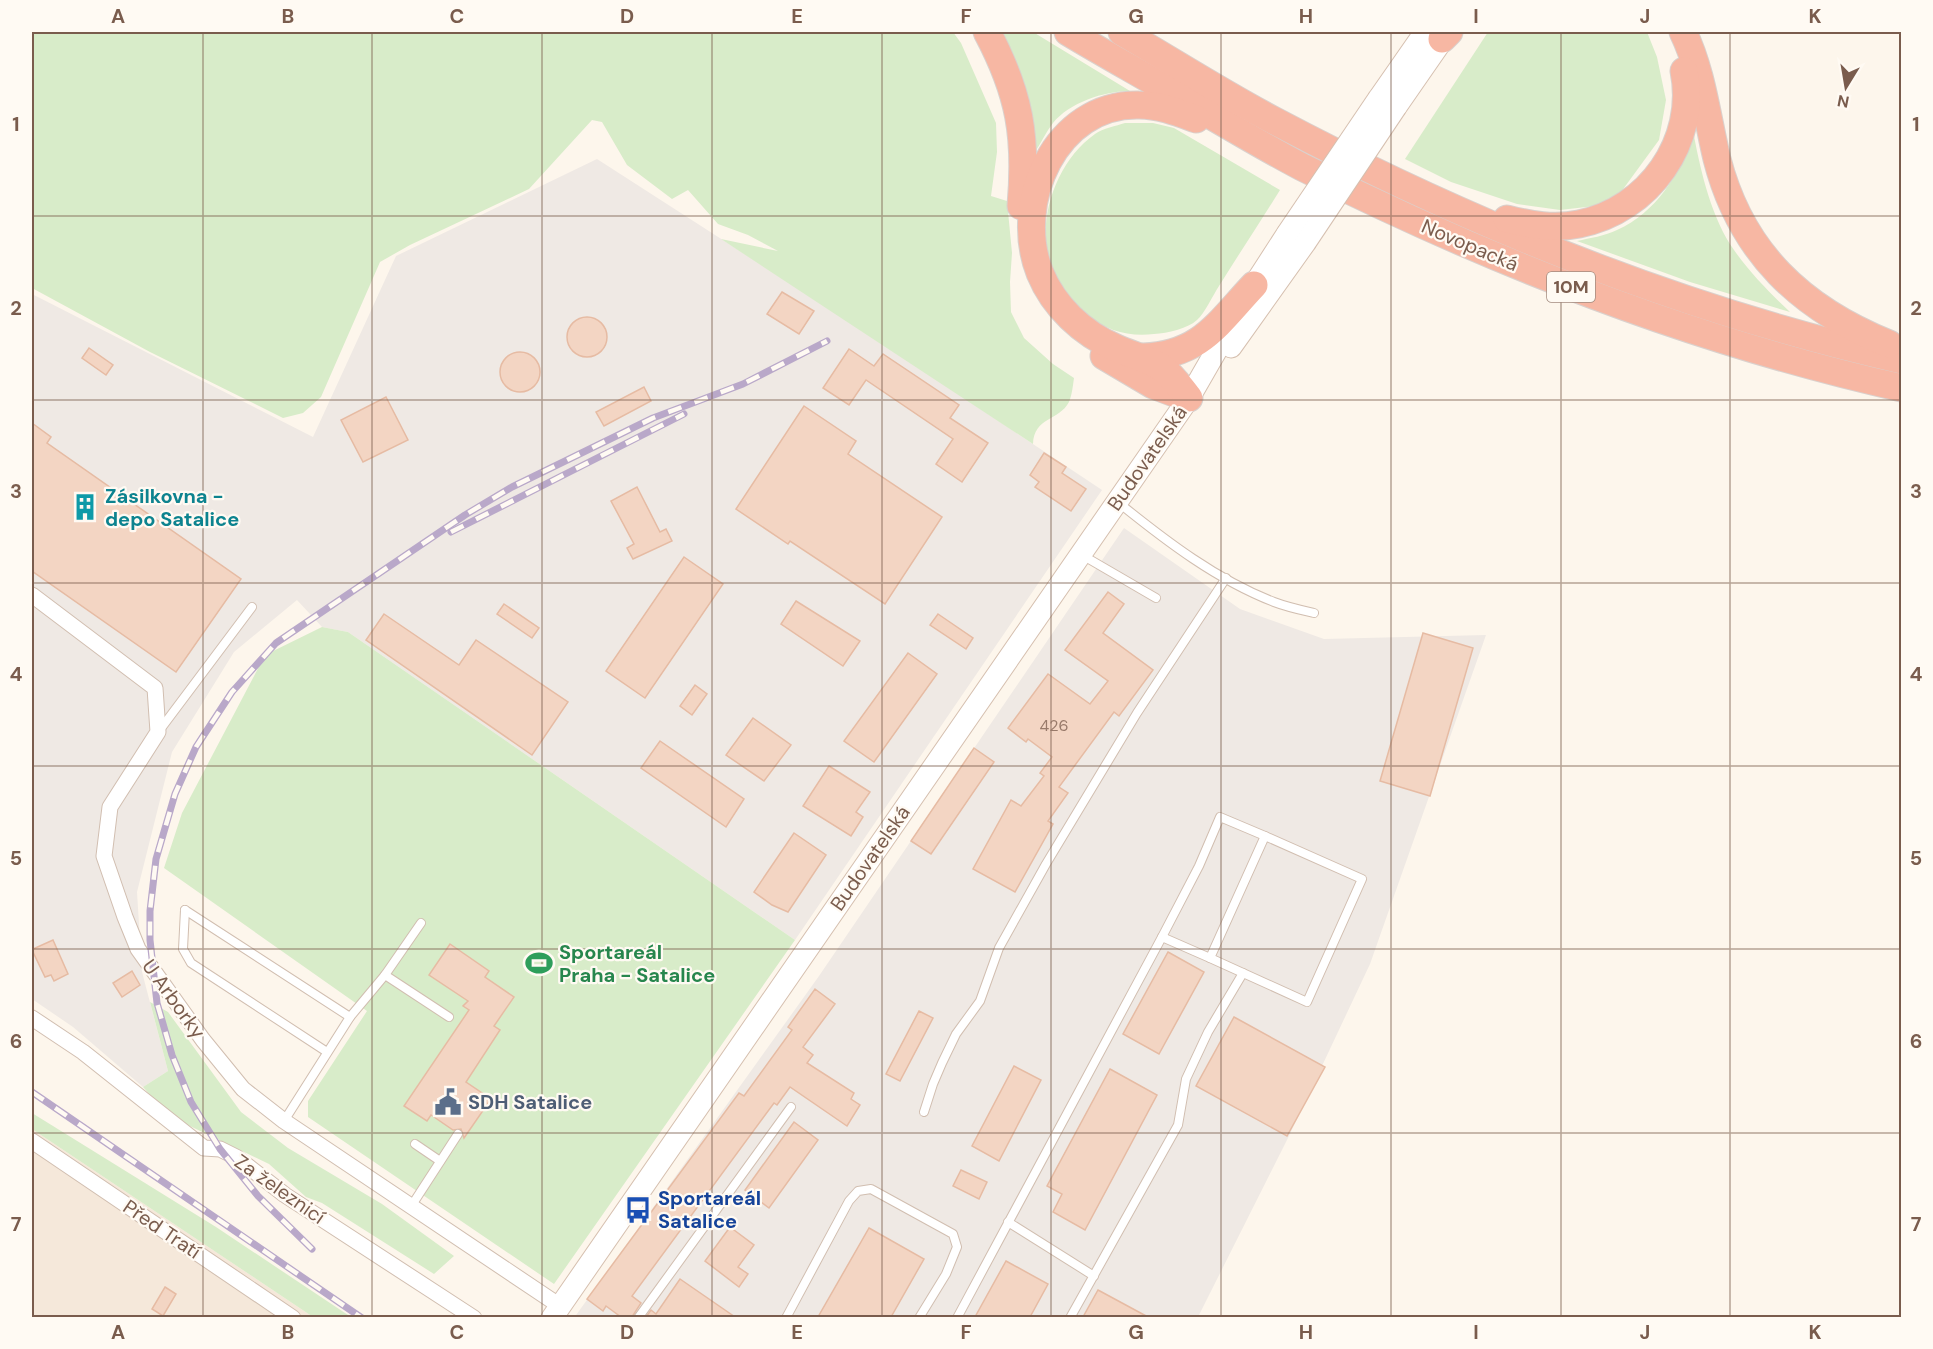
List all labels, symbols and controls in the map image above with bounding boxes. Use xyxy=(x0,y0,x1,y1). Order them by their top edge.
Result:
text: A xyxy=(111,3,125,29)
text: B xyxy=(282,3,294,29)
text: C xyxy=(450,3,464,29)
text: D xyxy=(620,3,634,29)
text: E xyxy=(791,3,803,29)
text: F xyxy=(960,3,972,29)
text: G xyxy=(1128,3,1144,29)
text: H xyxy=(1299,3,1313,29)
text: I xyxy=(1473,3,1479,29)
text: J xyxy=(1640,3,1650,29)
text: K xyxy=(1808,3,1822,29)
north arrow xyxy=(1816,57,1876,117)
text: N xyxy=(1836,90,1851,113)
text: 1 xyxy=(12,111,20,137)
text: 1 xyxy=(1912,111,1920,137)
street label: Novopacká xyxy=(1418,213,1522,277)
road number: 10M xyxy=(1547,272,1595,302)
text: 2 xyxy=(10,295,22,321)
text: 2 xyxy=(1910,295,1922,321)
street label: Budovatelská xyxy=(1101,400,1193,516)
text: 3 xyxy=(10,478,22,504)
text: 3 xyxy=(1910,478,1922,504)
place label: Zásilkovna - depo Satalice xyxy=(105,483,239,532)
building icon: Zásilkovna - depo Satalice xyxy=(70,492,100,522)
text: 4 xyxy=(10,661,23,687)
text: 4 xyxy=(1910,661,1923,687)
house number: 426 xyxy=(1040,715,1068,736)
street label: Budovatelská xyxy=(824,800,916,916)
text: 5 xyxy=(10,845,22,871)
text: 5 xyxy=(1910,845,1922,871)
place label: Sportareál Praha - Satalice xyxy=(559,939,715,988)
sports icon: Sportareál Praha - Satalice xyxy=(524,948,554,978)
street label: U Arborky xyxy=(136,954,212,1044)
text: 6 xyxy=(10,1028,22,1054)
text: 6 xyxy=(1910,1028,1922,1054)
public building icon: SDH Satalice xyxy=(433,1087,463,1117)
place label: SDH Satalice xyxy=(468,1089,592,1115)
street label: Za železnicí xyxy=(230,1148,331,1230)
place label: Sportareál Satalice xyxy=(658,1185,761,1234)
street label: Před Tratí xyxy=(118,1194,206,1265)
bus stop icon: Sportareál Satalice xyxy=(623,1195,653,1225)
text: 7 xyxy=(11,1211,22,1237)
text: 7 xyxy=(1911,1211,1922,1237)
text: A xyxy=(111,1319,125,1345)
text: B xyxy=(282,1319,294,1345)
text: C xyxy=(450,1319,464,1345)
text: D xyxy=(620,1319,634,1345)
text: E xyxy=(791,1319,803,1345)
text: F xyxy=(960,1319,972,1345)
text: G xyxy=(1128,1319,1144,1345)
text: H xyxy=(1299,1319,1313,1345)
text: I xyxy=(1473,1319,1479,1345)
text: J xyxy=(1640,1319,1650,1345)
text: K xyxy=(1808,1319,1822,1345)

